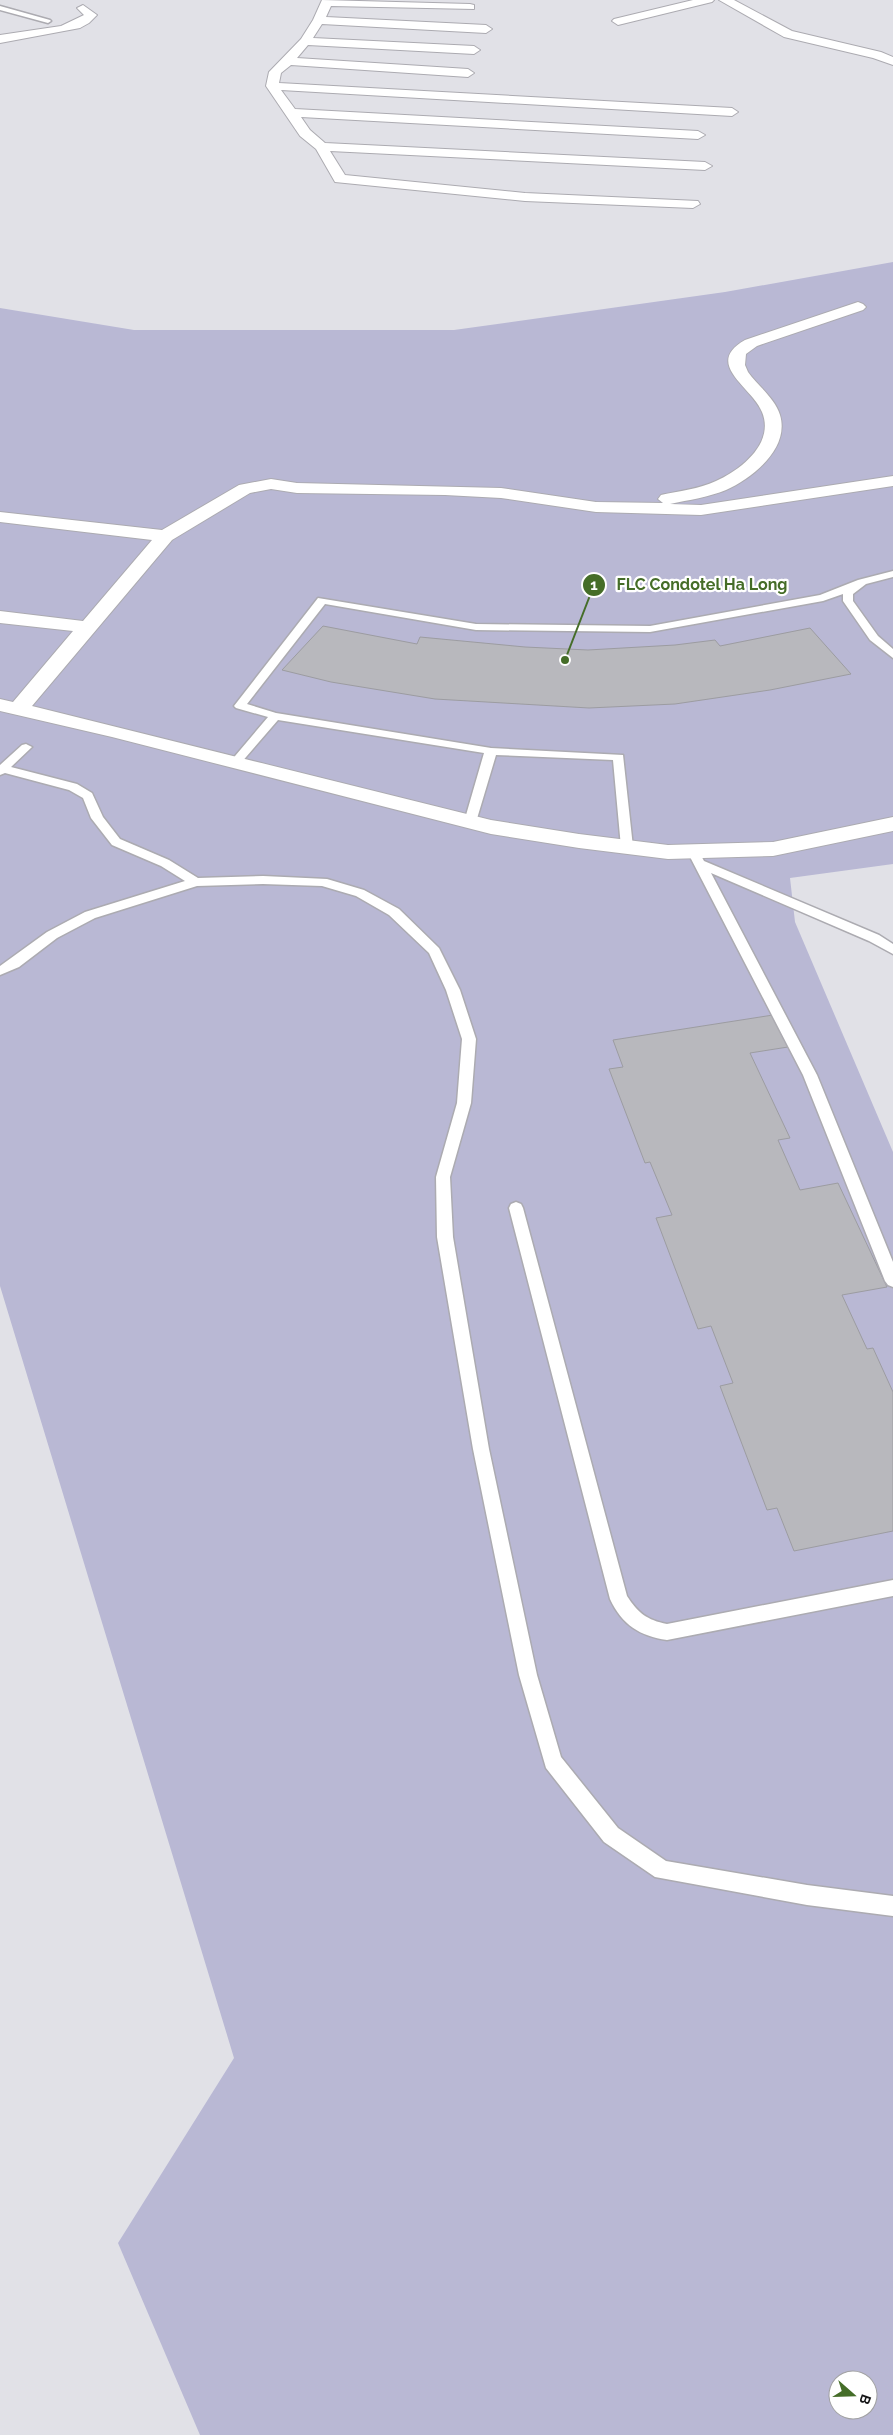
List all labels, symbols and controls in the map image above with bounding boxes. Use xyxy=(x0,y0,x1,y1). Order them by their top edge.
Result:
callout: FLC Condotel Ha Long xyxy=(581,569,797,600)
text: FLC Condotel Ha Long xyxy=(616,575,788,594)
text: 1 xyxy=(590,576,598,594)
north arrow xyxy=(828,2370,878,2420)
text: B xyxy=(856,2392,874,2407)

